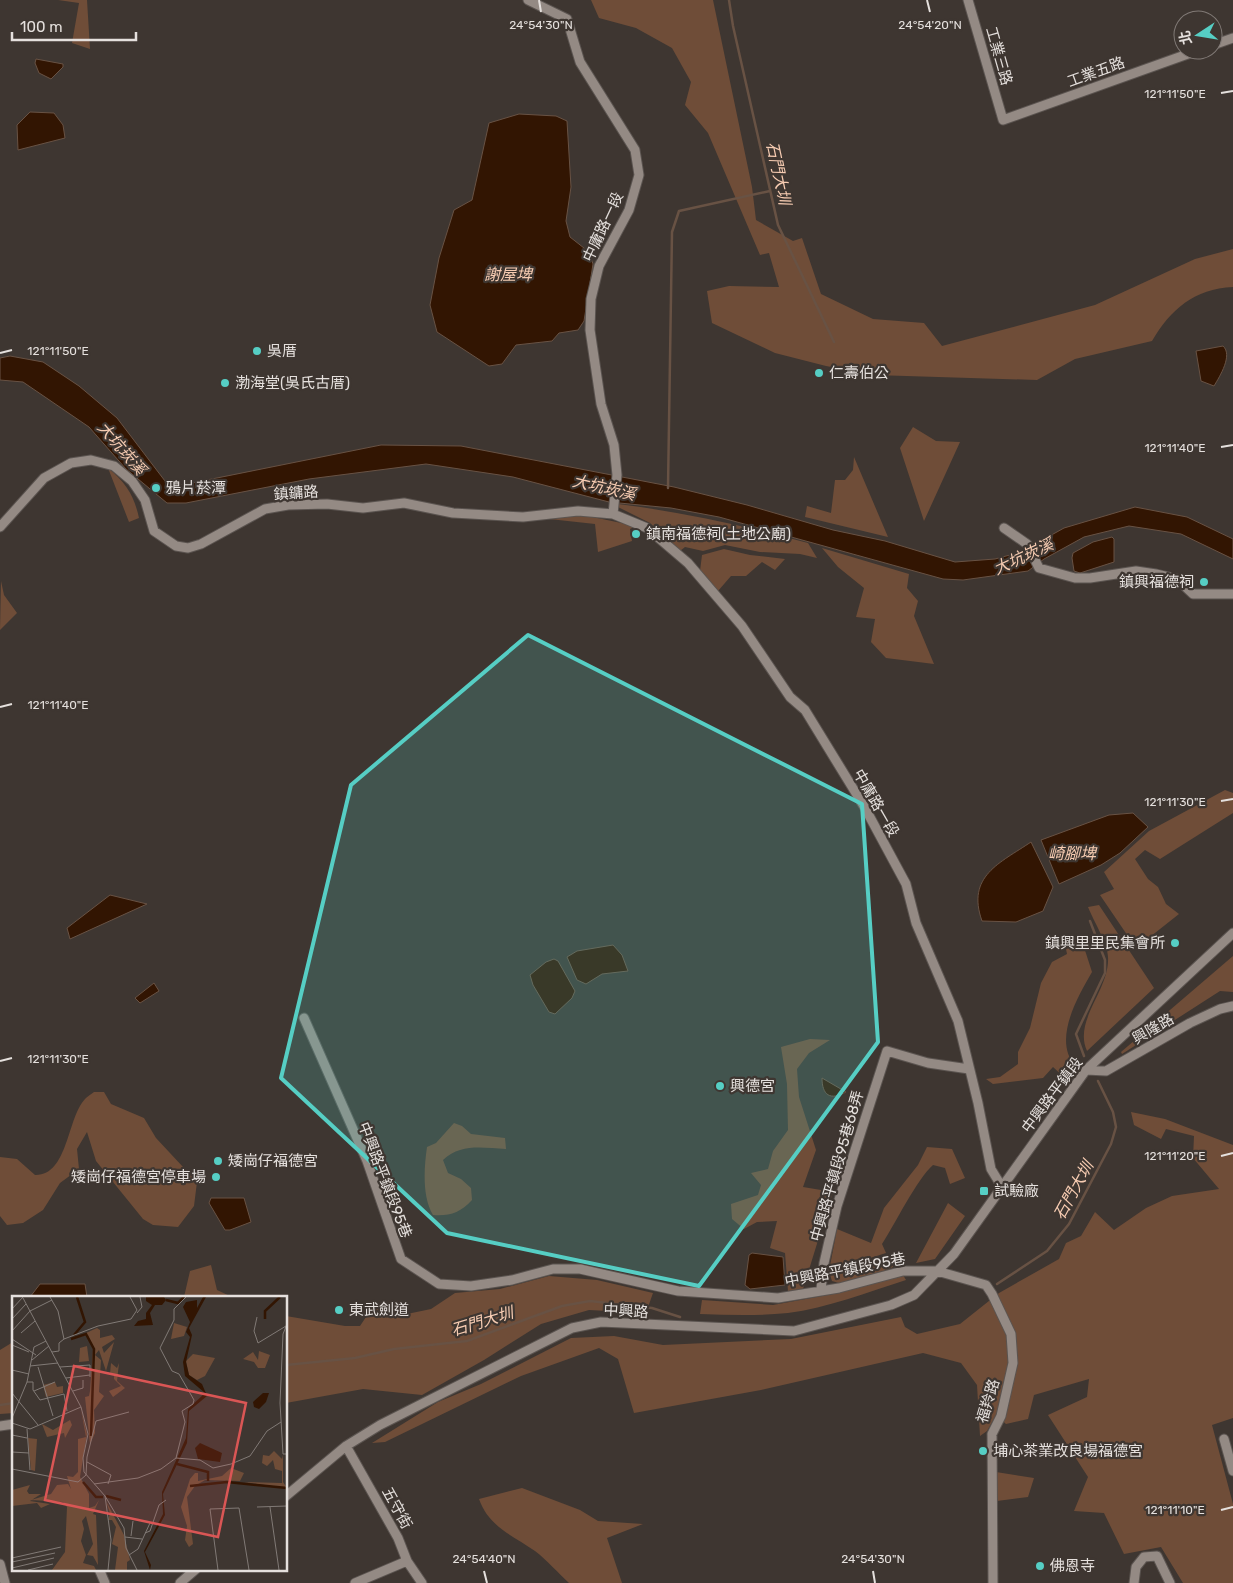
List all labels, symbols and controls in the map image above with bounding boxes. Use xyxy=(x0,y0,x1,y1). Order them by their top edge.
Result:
scale bar xyxy=(12,10,136,42)
north arrow xyxy=(1173,10,1223,60)
text: 100 m xyxy=(20,18,62,36)
text: 24°54'30"N xyxy=(509,18,573,32)
text: 24°54'20"N xyxy=(898,18,962,32)
street label: 工業三路 xyxy=(982,25,1016,87)
text: 北 xyxy=(1176,29,1196,46)
street label: 工業五路 xyxy=(1065,53,1127,91)
text: 121°11'50"E xyxy=(1144,87,1206,101)
water label: 石門大圳 xyxy=(763,140,795,208)
street label: 中庸路一段 xyxy=(579,189,627,265)
water label: 謝屋埤 xyxy=(484,265,534,284)
place label: 吳厝 xyxy=(267,342,297,360)
text: 121°11'50"E xyxy=(27,344,89,358)
marker: 吳厝 xyxy=(251,345,263,357)
place label: 仁壽伯公 xyxy=(829,364,889,382)
marker: 仁壽伯公 xyxy=(813,367,825,379)
place label: 渤海堂(吳氏古厝) xyxy=(235,374,350,392)
marker: 渤海堂(吳氏古厝) xyxy=(219,377,231,389)
water label: 大坑崁溪 xyxy=(93,418,151,480)
text: 121°11'40"E xyxy=(1144,441,1206,455)
water label: 大坑崁溪 xyxy=(571,471,639,504)
place label: 鴉片菸潭 xyxy=(166,479,226,497)
marker: 鴉片菸潭 xyxy=(150,482,162,494)
street label: 鎮鏞路 xyxy=(273,482,319,504)
place label: 鎮南福德祠(土地公廟) xyxy=(646,525,791,543)
marker: 鎮南福德祠(土地公廟) xyxy=(630,528,642,540)
water label: 大坑崁溪 xyxy=(990,533,1058,579)
place label: 鎮興福德祠 xyxy=(1119,573,1194,591)
marker: 鎮興福德祠 xyxy=(1198,576,1210,588)
text: 121°11'40"E xyxy=(27,698,89,712)
street label: 中庸路一段 xyxy=(849,766,903,840)
text: 121°11'30"E xyxy=(1144,795,1206,809)
water label: 崎腳埤 xyxy=(1048,844,1098,863)
place label: 鎮興里里民集會所 xyxy=(1045,934,1165,952)
marker: 鎮興里里民集會所 xyxy=(1169,937,1181,949)
street label: 興隆路 xyxy=(1129,1010,1177,1048)
text: 121°11'30"E xyxy=(27,1052,89,1066)
street label: 中興路平鎮段 xyxy=(1018,1054,1086,1136)
place label: 興德宮 xyxy=(730,1077,775,1095)
marker: 興德宮 xyxy=(714,1080,726,1092)
street label: 中興路平鎮段95巷68弄 xyxy=(807,1088,867,1244)
street label: 中興路平鎮段95巷 xyxy=(355,1119,415,1241)
text: 121°11'20"E xyxy=(1144,1149,1206,1163)
place label: 矮崗仔福德宮 xyxy=(228,1152,318,1170)
marker: 矮崗仔福德宮 xyxy=(212,1155,224,1167)
water label: 石門大圳 xyxy=(1050,1156,1098,1223)
place label: 矮崗仔福德宮停車場 xyxy=(71,1168,206,1186)
marker: 矮崗仔福德宮停車場 xyxy=(210,1171,222,1183)
place label: 試驗廠 xyxy=(994,1182,1039,1200)
marker: 試驗廠 xyxy=(978,1185,990,1197)
street label: 中興路平鎮段95巷 xyxy=(783,1249,907,1291)
inset map xyxy=(12,1296,288,1570)
place label: 東武劍道 xyxy=(349,1301,409,1319)
street label: 中興路 xyxy=(603,1301,649,1321)
water label: 石門大圳 xyxy=(449,1302,517,1340)
marker: 東武劍道 xyxy=(333,1304,345,1316)
street label: 福羚路 xyxy=(973,1377,1003,1425)
place label: 埔心茶業改良場福德宮 xyxy=(993,1442,1143,1460)
marker: 埔心茶業改良場福德宮 xyxy=(977,1445,989,1457)
street label: 五守街 xyxy=(378,1484,416,1532)
text: 121°11'10"E xyxy=(1145,1503,1205,1517)
text: 24°54'40"N xyxy=(452,1552,516,1566)
text: 24°54'30"N xyxy=(841,1552,905,1566)
place label: 佛恩寺 xyxy=(1050,1557,1095,1575)
marker: 佛恩寺 xyxy=(1034,1560,1046,1572)

